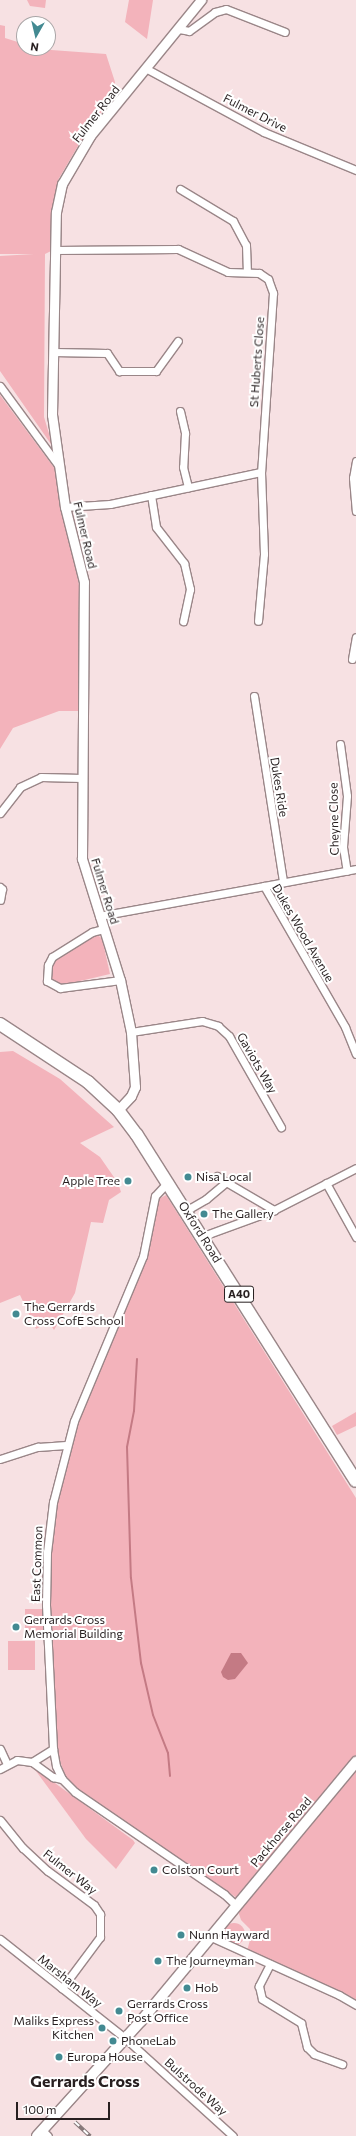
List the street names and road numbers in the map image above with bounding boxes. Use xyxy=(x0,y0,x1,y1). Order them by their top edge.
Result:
street label: Fulmer Road xyxy=(69,83,123,145)
street label: Fulmer Drive xyxy=(221,91,289,135)
street label: St Huberts Close xyxy=(247,316,267,408)
street label: Fulmer Road xyxy=(70,500,100,570)
street label: Dukes Ride xyxy=(267,756,291,818)
street label: Cheyne Close xyxy=(326,782,342,856)
street label: Fulmer Road xyxy=(88,856,122,926)
street label: Dukes Wood Avenue xyxy=(269,881,337,985)
street label: Gaviots Way xyxy=(234,1030,280,1096)
street label: Oxford Road xyxy=(175,1199,225,1265)
road number: A40 xyxy=(224,1285,254,1303)
street label: East Common xyxy=(28,1526,46,1602)
street label: Packhorse Road xyxy=(248,1794,314,1870)
street label: Fulmer Way xyxy=(40,1847,100,1897)
street label: Marsham Way xyxy=(35,1951,105,2011)
street label: Bulstrode Way xyxy=(162,2055,230,2119)

